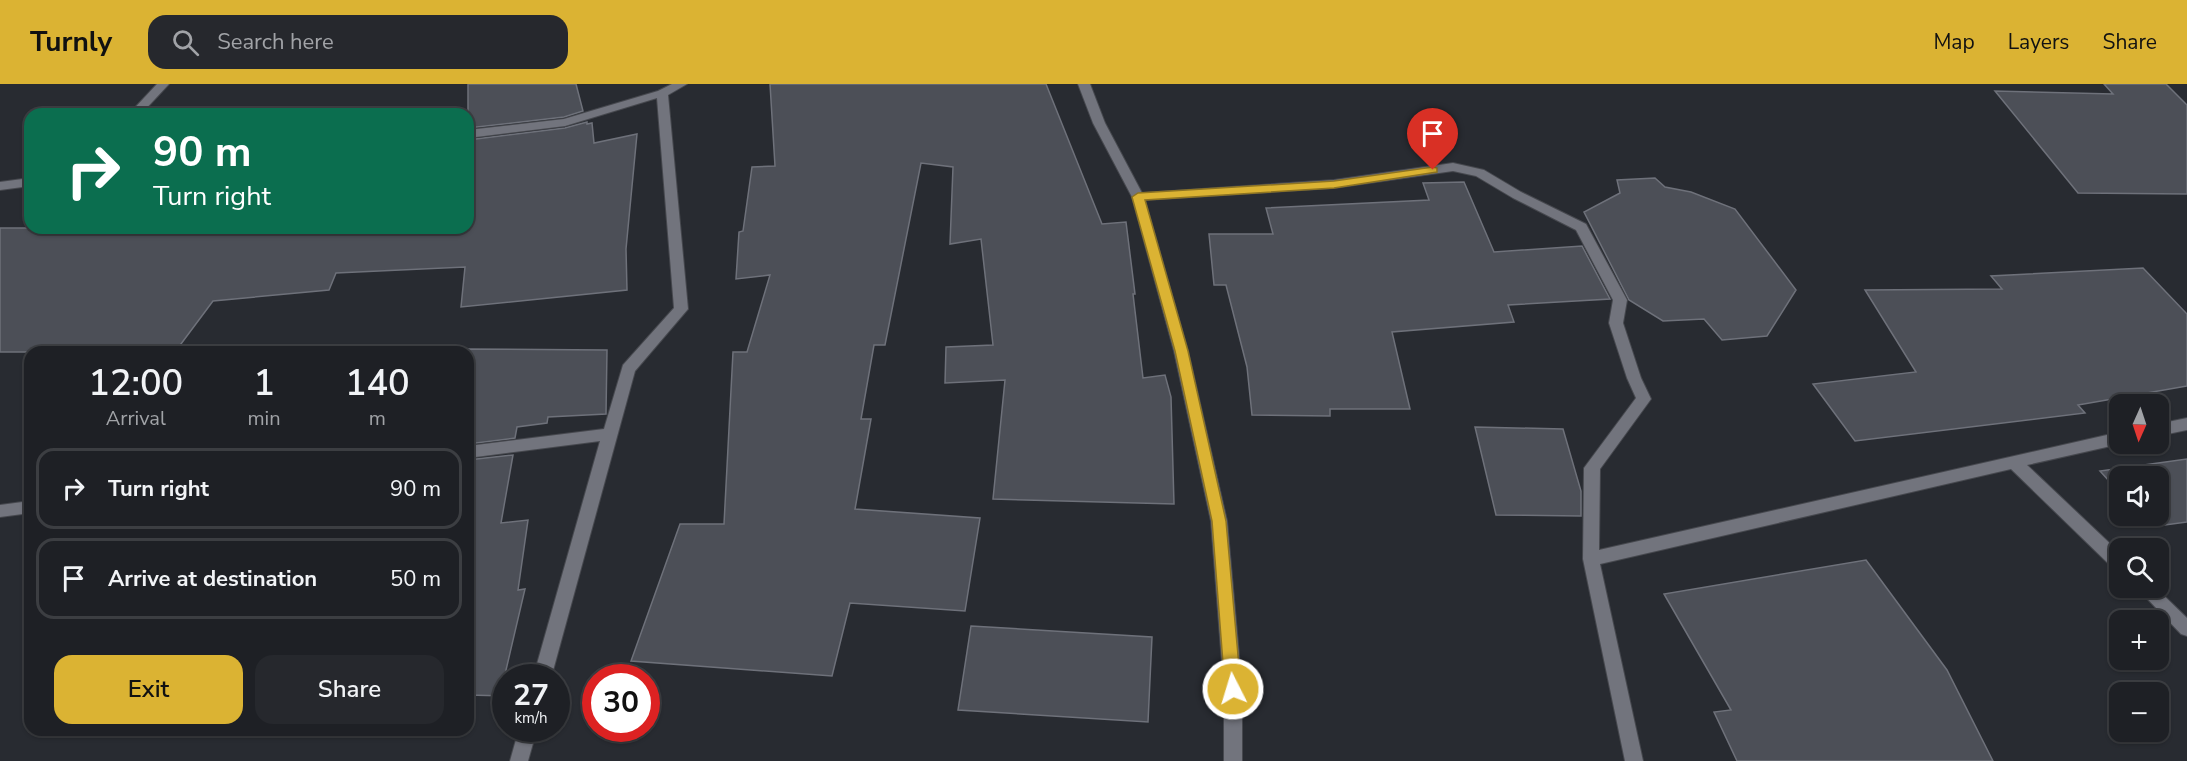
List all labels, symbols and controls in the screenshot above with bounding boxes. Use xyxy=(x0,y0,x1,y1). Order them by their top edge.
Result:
search box xyxy=(148,15,568,69)
text: Turnly xyxy=(30,23,112,61)
icon: search xyxy=(169,26,202,59)
text: Search here xyxy=(217,27,334,57)
text: Map xyxy=(1933,28,1975,56)
text: Layers xyxy=(2008,28,2069,56)
text: Share xyxy=(2102,28,2157,56)
pin xyxy=(1407,108,1458,170)
icon: arrive xyxy=(1416,117,1449,150)
text: 90 m xyxy=(153,124,252,181)
icon: right xyxy=(54,132,132,210)
text: Turn right xyxy=(153,178,271,215)
text: 12:00 xyxy=(88,359,183,408)
text: 1 xyxy=(253,359,275,408)
text: 140 xyxy=(345,359,410,408)
north arrow xyxy=(2109,394,2169,454)
map controls xyxy=(2109,394,2169,742)
text: Arrival xyxy=(106,405,166,432)
text: min xyxy=(248,405,281,432)
text: m xyxy=(369,405,386,432)
button: sound xyxy=(2109,466,2169,526)
icon: right xyxy=(57,472,90,505)
text: Turn right xyxy=(108,474,209,504)
text: 90 m xyxy=(390,474,441,504)
button: search xyxy=(2109,538,2169,598)
icon: arrive xyxy=(57,562,90,595)
text: Arrive at destination xyxy=(108,564,317,594)
text: 50 m xyxy=(390,564,441,594)
button: + xyxy=(2109,610,2169,670)
button: Exit xyxy=(54,655,243,724)
button: Share xyxy=(255,655,444,724)
position arrow xyxy=(1201,657,1265,721)
speed limit sign: 30 xyxy=(582,664,660,742)
text: 27 xyxy=(513,675,549,716)
button: − xyxy=(2109,682,2169,742)
text: km/h xyxy=(514,708,548,728)

